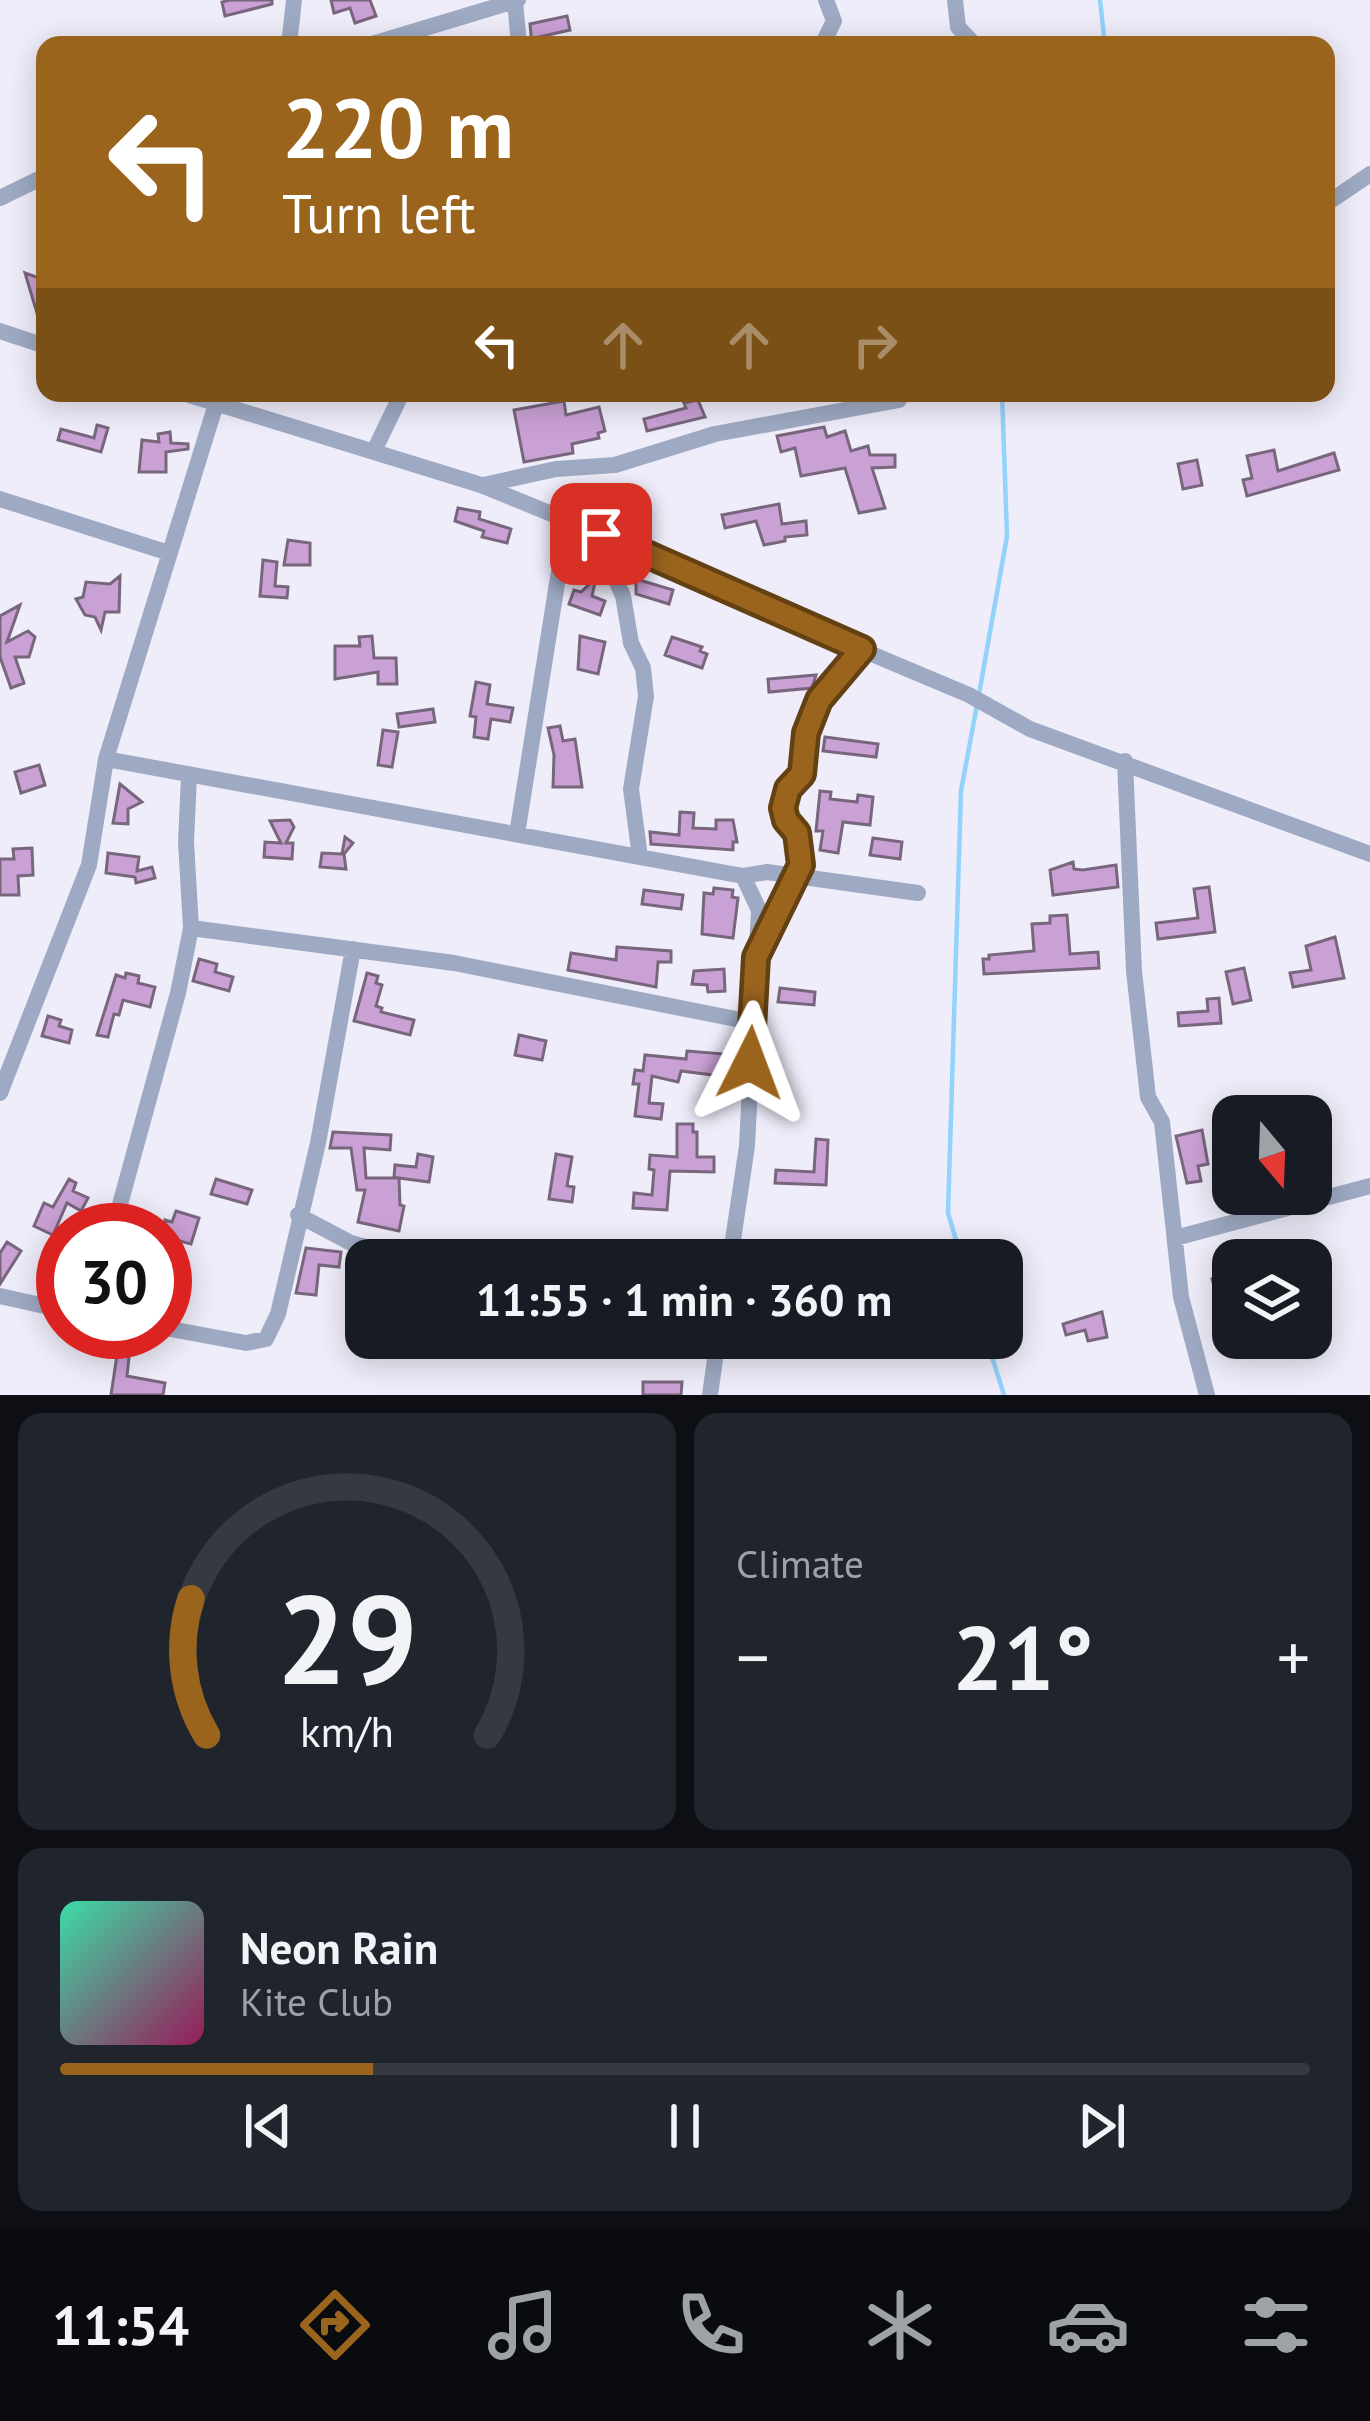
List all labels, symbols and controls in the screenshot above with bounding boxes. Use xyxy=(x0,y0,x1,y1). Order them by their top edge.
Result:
text: 220 m xyxy=(282,72,514,181)
icon: left xyxy=(84,84,240,240)
text: Turn left xyxy=(282,178,476,248)
icon: left xyxy=(464,312,530,378)
icon: ahead xyxy=(590,312,656,378)
icon: ahead xyxy=(716,312,782,378)
icon: right xyxy=(842,312,908,378)
pin xyxy=(550,483,652,585)
icon: arrive xyxy=(568,501,634,567)
position arrow xyxy=(687,1000,813,1126)
north arrow xyxy=(1212,1095,1332,1215)
map controls xyxy=(1212,1095,1332,1359)
speed limit sign: 30 xyxy=(36,1203,192,1359)
button: layers xyxy=(1212,1239,1332,1359)
text: 11:55 · 1 min · 360 m xyxy=(476,1270,892,1328)
text: Climate xyxy=(736,1538,864,1589)
text: 29 xyxy=(276,1557,418,1718)
text: 21° xyxy=(952,1598,1094,1715)
text: − xyxy=(736,1614,769,1699)
text: + xyxy=(1277,1614,1310,1699)
text: km/h xyxy=(300,1702,394,1758)
text: Neon Rain xyxy=(240,1918,438,1976)
text: Kite Club xyxy=(240,1976,393,2027)
icon: previous xyxy=(235,2093,301,2159)
icon: pause xyxy=(652,2093,718,2159)
icon: next xyxy=(1069,2093,1135,2159)
icon: directions xyxy=(293,2283,377,2367)
icon: music xyxy=(481,2283,565,2367)
icon: phone xyxy=(669,2283,753,2367)
icon: climate xyxy=(858,2283,942,2367)
icon: car xyxy=(1046,2283,1130,2367)
icon: filters xyxy=(1234,2283,1318,2367)
text: 11:54 xyxy=(52,2290,189,2360)

